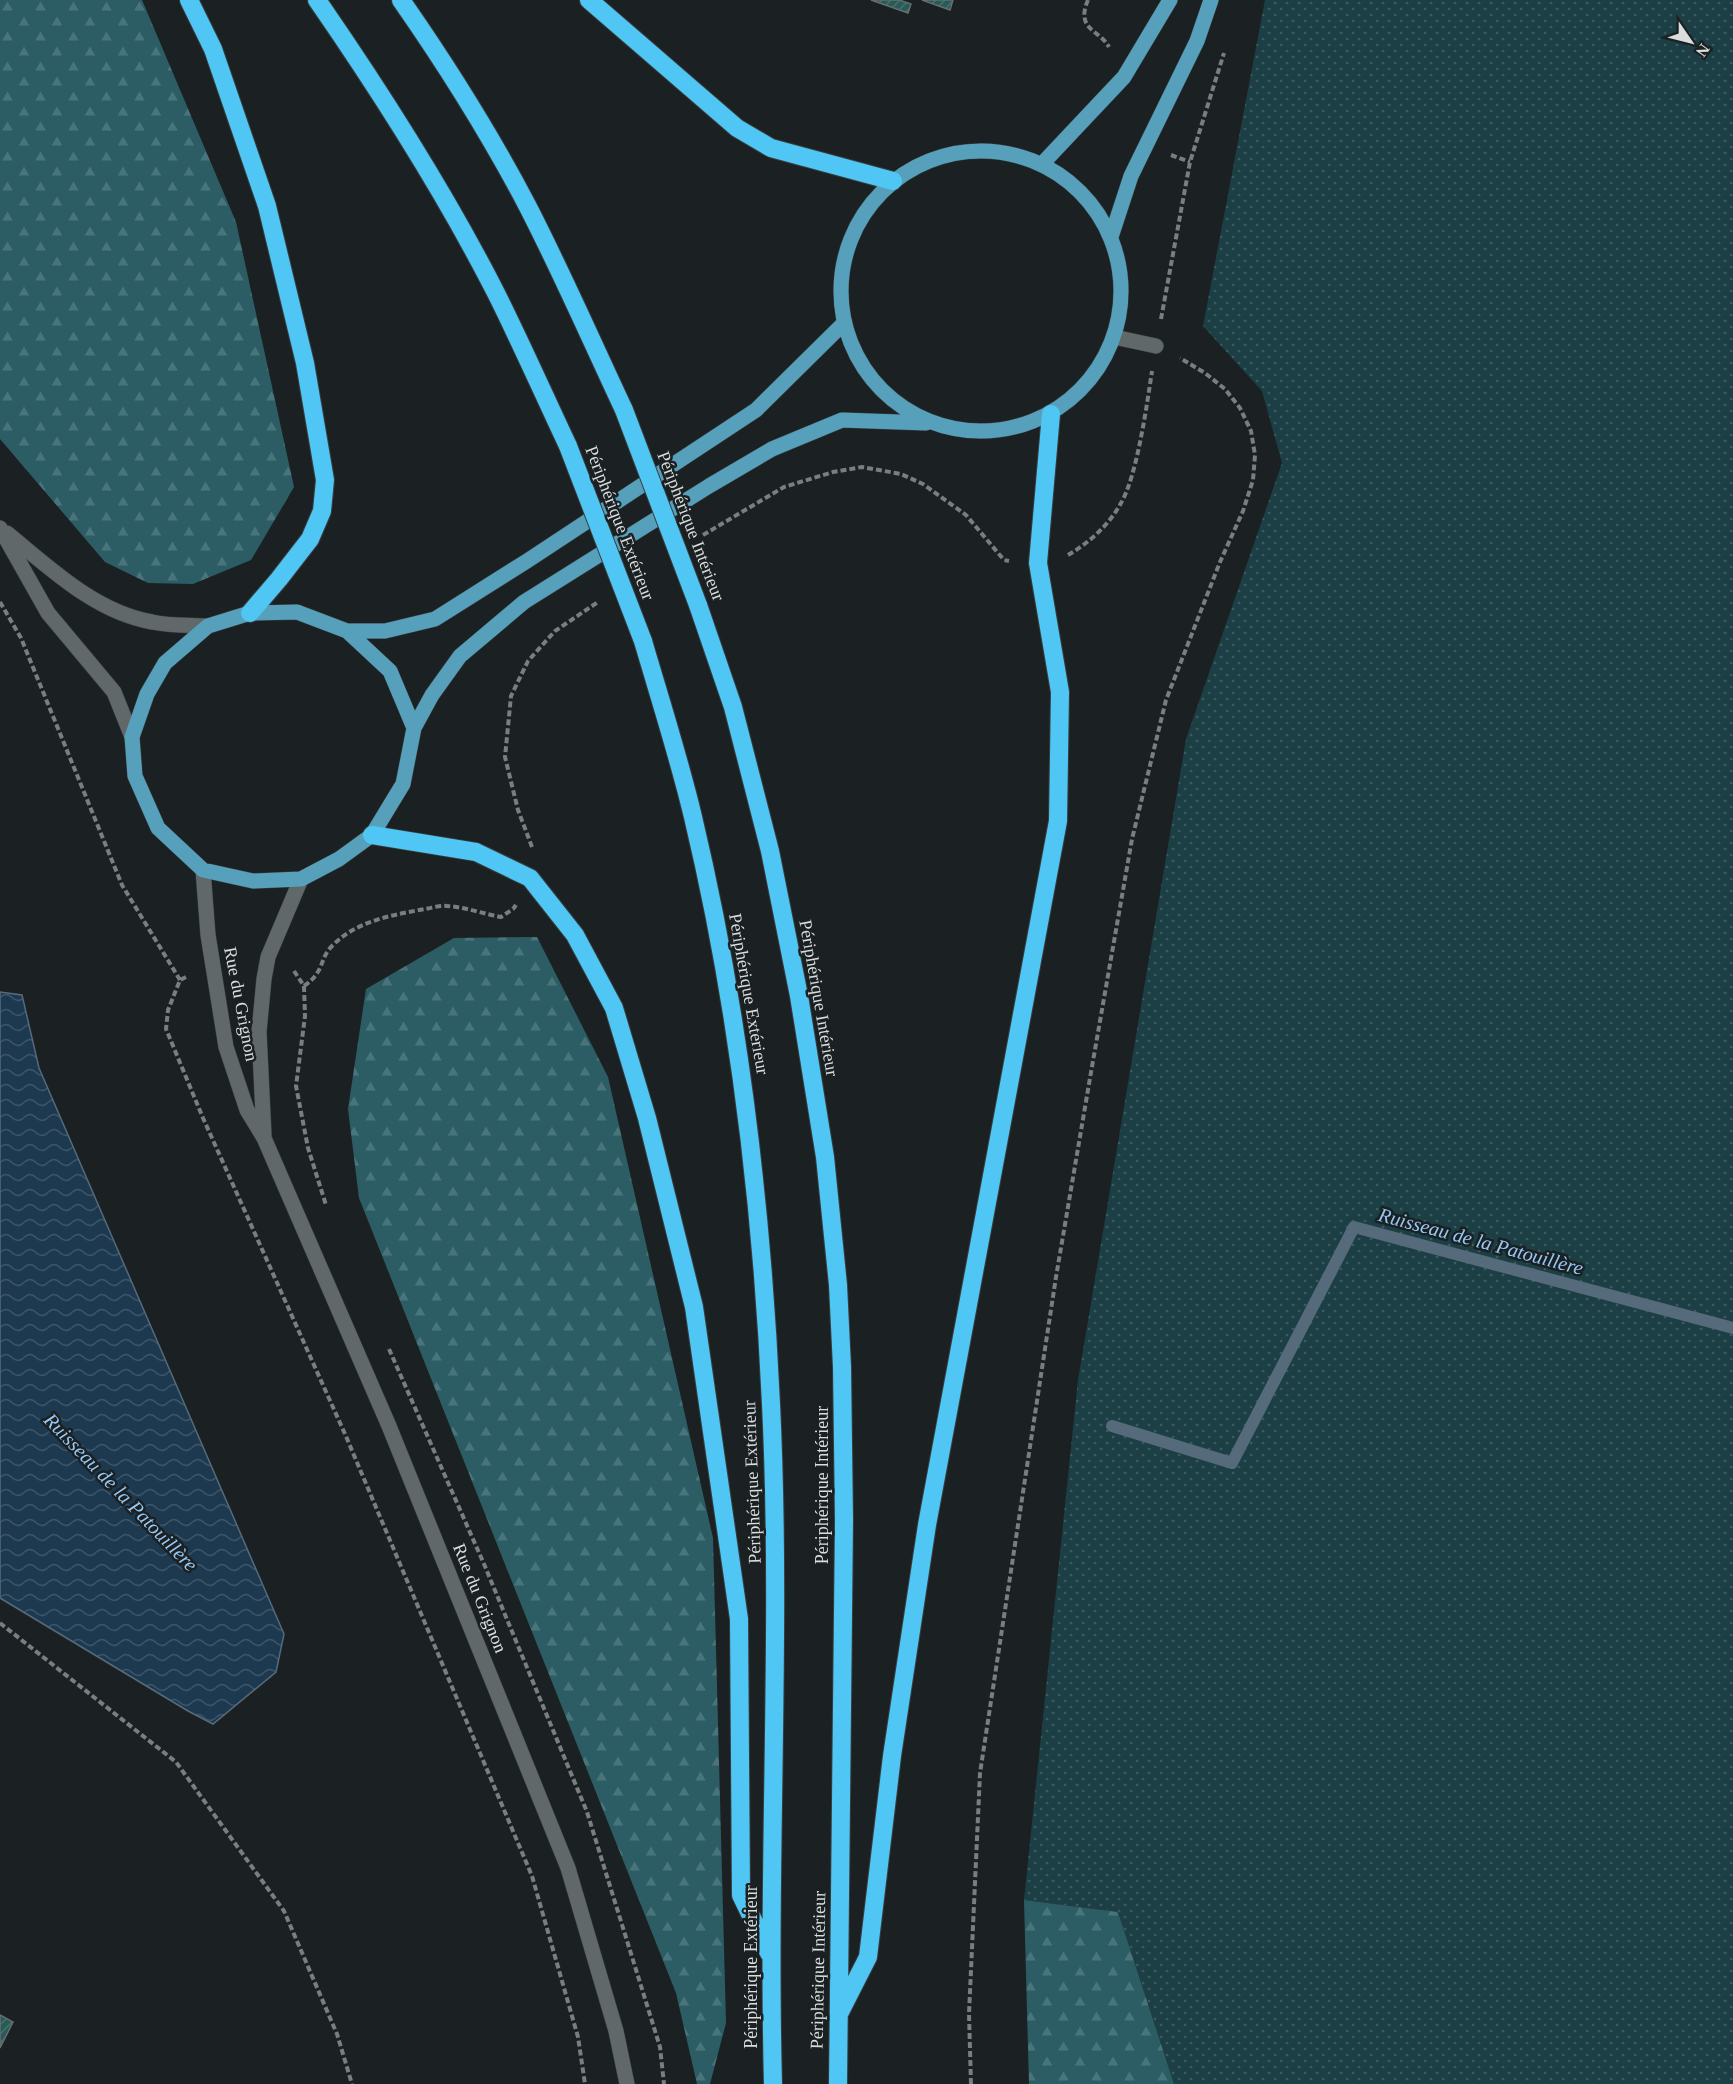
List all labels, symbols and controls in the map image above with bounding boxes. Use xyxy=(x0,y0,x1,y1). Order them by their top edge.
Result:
north arrow xyxy=(1661,12,1721,72)
text: N xyxy=(1692,41,1713,60)
street label: Périphérique Extérieur xyxy=(581,443,659,603)
street label: Périphérique Intérieur xyxy=(653,448,729,604)
street label: Périphérique Extérieur xyxy=(725,912,773,1076)
street label: Périphérique Intérieur xyxy=(795,918,843,1078)
street label: Rue du Grignon xyxy=(220,945,262,1063)
water label: Ruisseau de la Patouillère xyxy=(1375,1203,1586,1279)
street label: Périphérique Extérieur xyxy=(739,1400,765,1564)
street label: Périphérique Intérieur xyxy=(812,1406,832,1564)
water label: Ruisseau de la Patouillère xyxy=(39,1408,202,1576)
street label: Rue du Grignon xyxy=(449,1540,511,1656)
street label: Périphérique Extérieur xyxy=(741,1885,761,2049)
street label: Périphérique Intérieur xyxy=(807,1891,829,2049)

